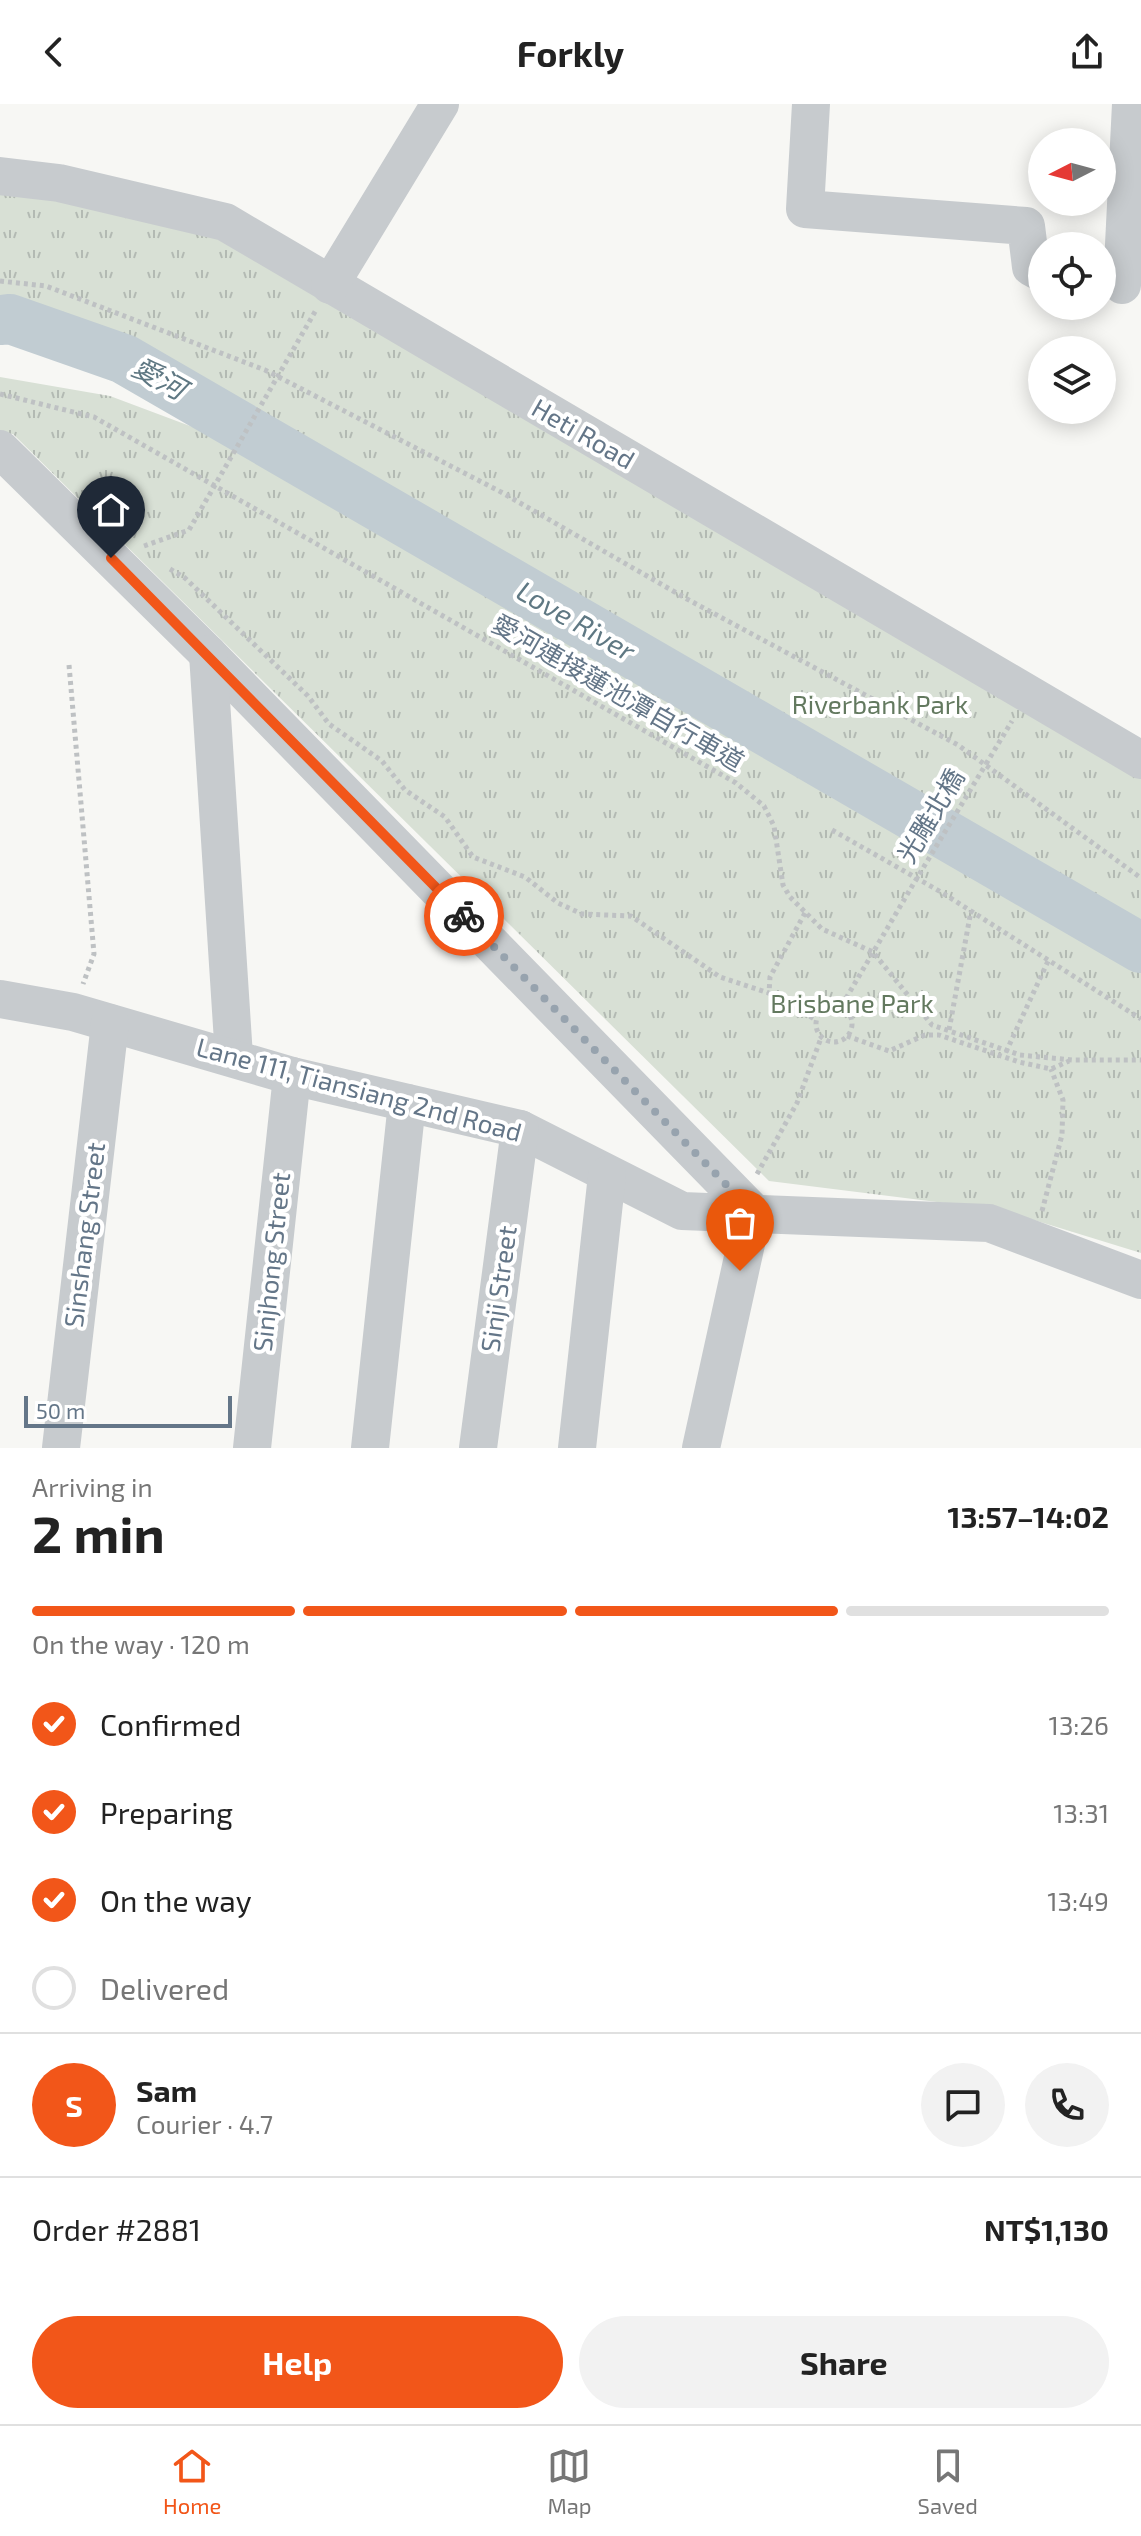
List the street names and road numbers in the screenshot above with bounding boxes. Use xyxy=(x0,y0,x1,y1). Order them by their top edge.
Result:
street label: Heti Road xyxy=(527,391,641,474)
street label: 愛河連接蓮池潭自行車道 xyxy=(487,607,750,777)
street label: 光雕北橋 xyxy=(890,763,970,868)
street label: Lane 111, Tiansiang 2nd Road xyxy=(193,1030,525,1147)
street label: Sinshang Street xyxy=(57,1140,110,1329)
street label: Sinjhong Street xyxy=(246,1171,295,1353)
street label: Sinji Street xyxy=(473,1224,522,1354)

